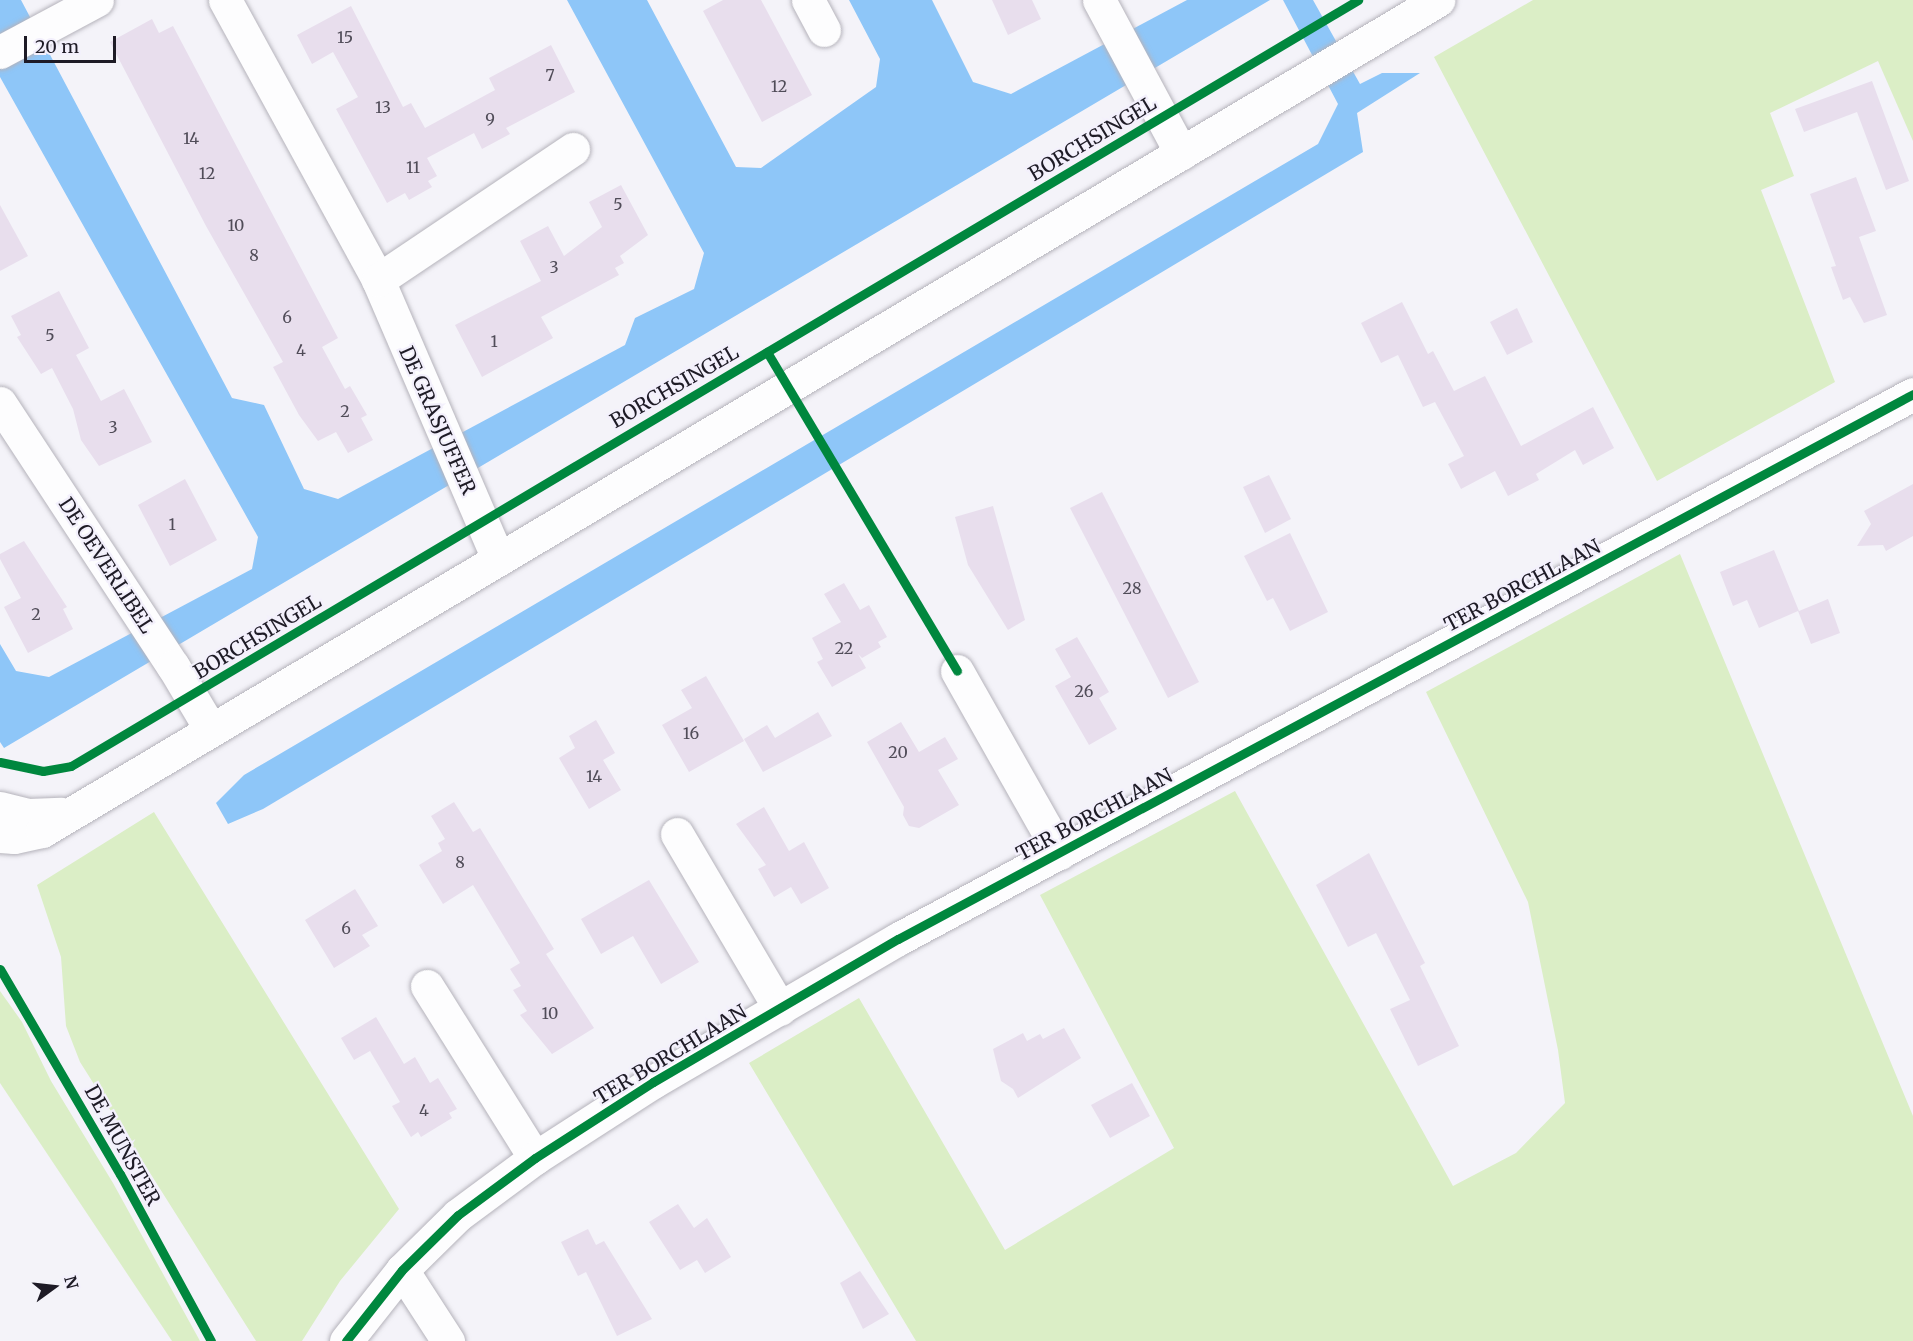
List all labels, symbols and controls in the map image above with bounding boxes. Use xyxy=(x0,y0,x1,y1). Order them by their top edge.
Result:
scale bar xyxy=(27,24,118,62)
house number: 15 xyxy=(337,27,353,47)
text: 20 m xyxy=(35,35,79,58)
house number: 7 xyxy=(545,65,555,85)
house number: 12 xyxy=(771,76,787,96)
street label: BORCHSINGEL xyxy=(1024,90,1160,186)
house number: 13 xyxy=(375,97,391,117)
house number: 9 xyxy=(485,109,495,129)
house number: 14 xyxy=(183,128,199,148)
house number: 11 xyxy=(406,157,420,177)
house number: 12 xyxy=(199,163,215,183)
house number: 5 xyxy=(613,194,623,214)
house number: 10 xyxy=(228,215,244,235)
house number: 8 xyxy=(249,245,259,265)
house number: 3 xyxy=(549,257,559,277)
house number: 6 xyxy=(282,307,292,327)
house number: 5 xyxy=(45,325,55,345)
house number: 1 xyxy=(490,331,498,351)
street label: BORCHSINGEL xyxy=(605,339,743,433)
house number: 4 xyxy=(296,340,306,360)
street label: DE GRASJUFFER xyxy=(395,342,481,498)
house number: 2 xyxy=(340,401,350,421)
house number: 3 xyxy=(108,417,118,437)
street label: DE OEVERLIBEL xyxy=(54,493,160,637)
house number: 1 xyxy=(168,514,176,534)
street label: TER BORCHLAAN xyxy=(1440,534,1604,636)
house number: 28 xyxy=(1123,578,1141,598)
street label: BORCHSINGEL xyxy=(189,588,325,684)
house number: 2 xyxy=(31,604,41,624)
house number: 22 xyxy=(835,638,853,658)
house number: 26 xyxy=(1075,681,1093,701)
house number: 16 xyxy=(683,723,699,743)
house number: 20 xyxy=(888,742,908,762)
street label: TER BORCHLAAN xyxy=(1012,763,1176,865)
house number: 14 xyxy=(586,766,602,786)
house number: 8 xyxy=(455,852,465,872)
house number: 6 xyxy=(341,918,351,938)
street label: TER BORCHLAAN xyxy=(589,999,751,1109)
house number: 10 xyxy=(542,1003,558,1023)
street label: DE MUNSTER xyxy=(80,1081,166,1209)
house number: 4 xyxy=(419,1100,429,1120)
north arrow xyxy=(24,1257,84,1317)
text: N xyxy=(60,1274,83,1291)

